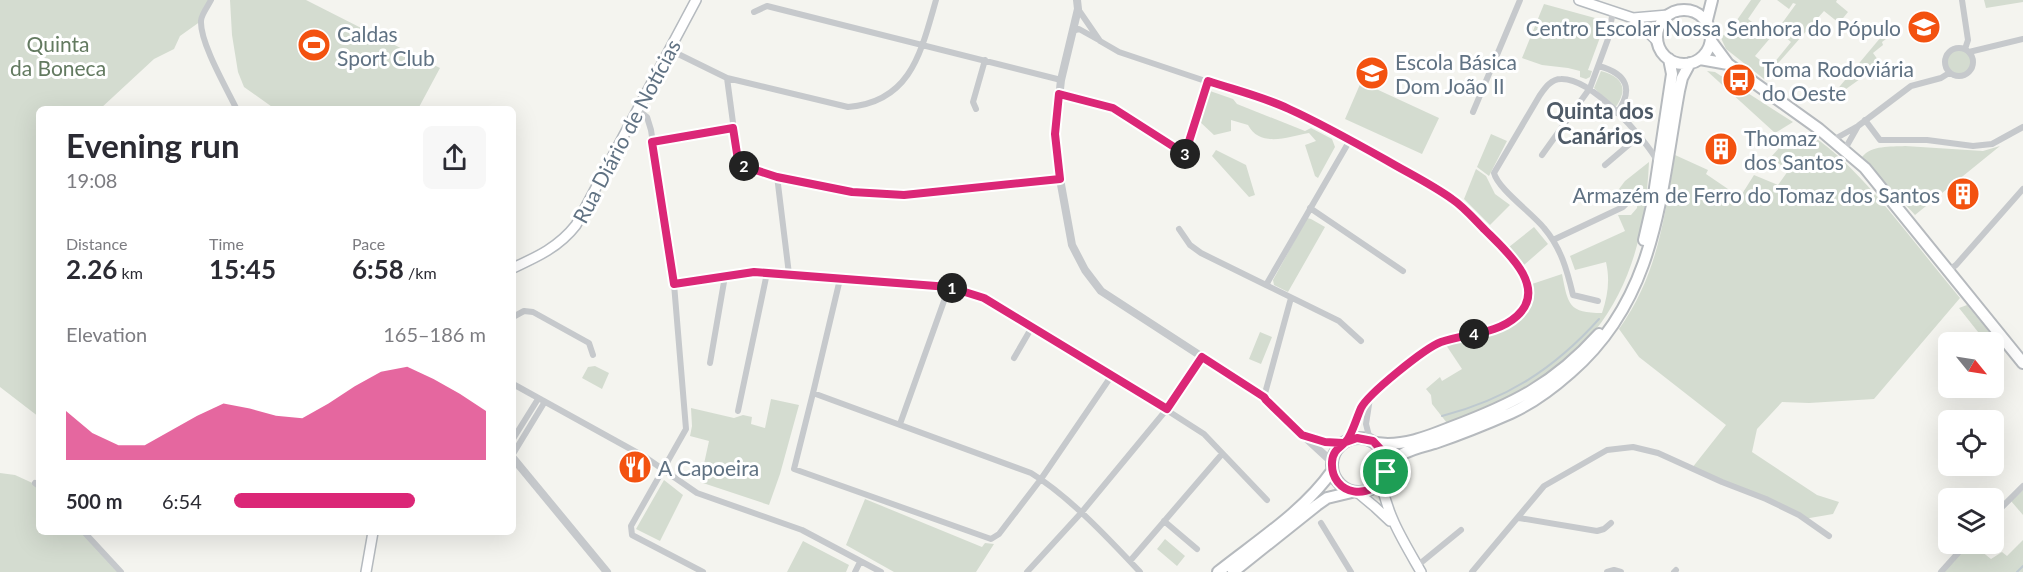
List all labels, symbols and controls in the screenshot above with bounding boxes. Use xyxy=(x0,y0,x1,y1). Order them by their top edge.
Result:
school or university icon: Centro Escolar Nossa Senhora do Pópulo xyxy=(1906,9,1942,45)
place label: Centro Escolar Nossa Senhora do Pópulo xyxy=(1526,15,1901,40)
place label: Caldas Sport Club xyxy=(337,21,435,70)
sports icon: Caldas Sport Club xyxy=(296,27,332,63)
park label: Quinta da Boneca xyxy=(10,31,106,80)
street label: Rua Diário de Notícias xyxy=(567,35,685,227)
place label: Escola Básica Dom João II xyxy=(1395,49,1517,98)
school or university icon: Escola Básica Dom João II xyxy=(1354,55,1390,91)
place label: Toma Rodoviária do Oeste xyxy=(1762,56,1914,105)
bus stop icon: Toma Rodoviária do Oeste xyxy=(1721,62,1757,98)
district label: Quinta dos Canários xyxy=(1546,97,1654,149)
text: Evening run xyxy=(66,125,240,165)
place label: Thomaz dos Santos xyxy=(1744,125,1844,174)
button: share xyxy=(423,126,486,189)
building icon: Thomaz dos Santos xyxy=(1703,131,1739,167)
pin: 3 xyxy=(1170,139,1200,169)
text: 3 xyxy=(1180,144,1190,163)
pin: 2 xyxy=(729,151,759,181)
text: 2 xyxy=(739,156,749,175)
text: 19:08 xyxy=(66,168,117,192)
building icon: Armazém de Ferro do Tomaz dos Santos xyxy=(1945,176,1981,212)
place label: Armazém de Ferro do Tomaz dos Santos xyxy=(1572,182,1940,207)
text: Distance xyxy=(66,234,127,253)
text: Time xyxy=(209,234,244,253)
text: Pace xyxy=(352,234,385,253)
text: 2.26 xyxy=(66,253,117,285)
text: 15:45 xyxy=(209,253,276,285)
text: 6:58 xyxy=(352,253,404,285)
text: km xyxy=(117,263,143,282)
text: /km xyxy=(404,263,437,282)
pin: 1 xyxy=(937,273,967,303)
text: 1 xyxy=(947,278,957,297)
pin: 4 xyxy=(1459,319,1489,349)
text: Elevation xyxy=(66,322,147,346)
text: 165–186 m xyxy=(383,322,486,346)
text: 4 xyxy=(1469,324,1479,343)
north arrow xyxy=(1938,332,2004,398)
map controls xyxy=(1938,332,2004,554)
button: locate xyxy=(1938,410,2004,476)
pin xyxy=(1360,446,1411,497)
restaurant icon: A Capoeira xyxy=(617,449,653,485)
place label: A Capoeira xyxy=(658,455,759,480)
icon: arrive xyxy=(1369,455,1402,488)
button: layers xyxy=(1938,488,2004,554)
text: 500 m xyxy=(66,489,122,513)
text: 6:54 xyxy=(162,489,202,513)

